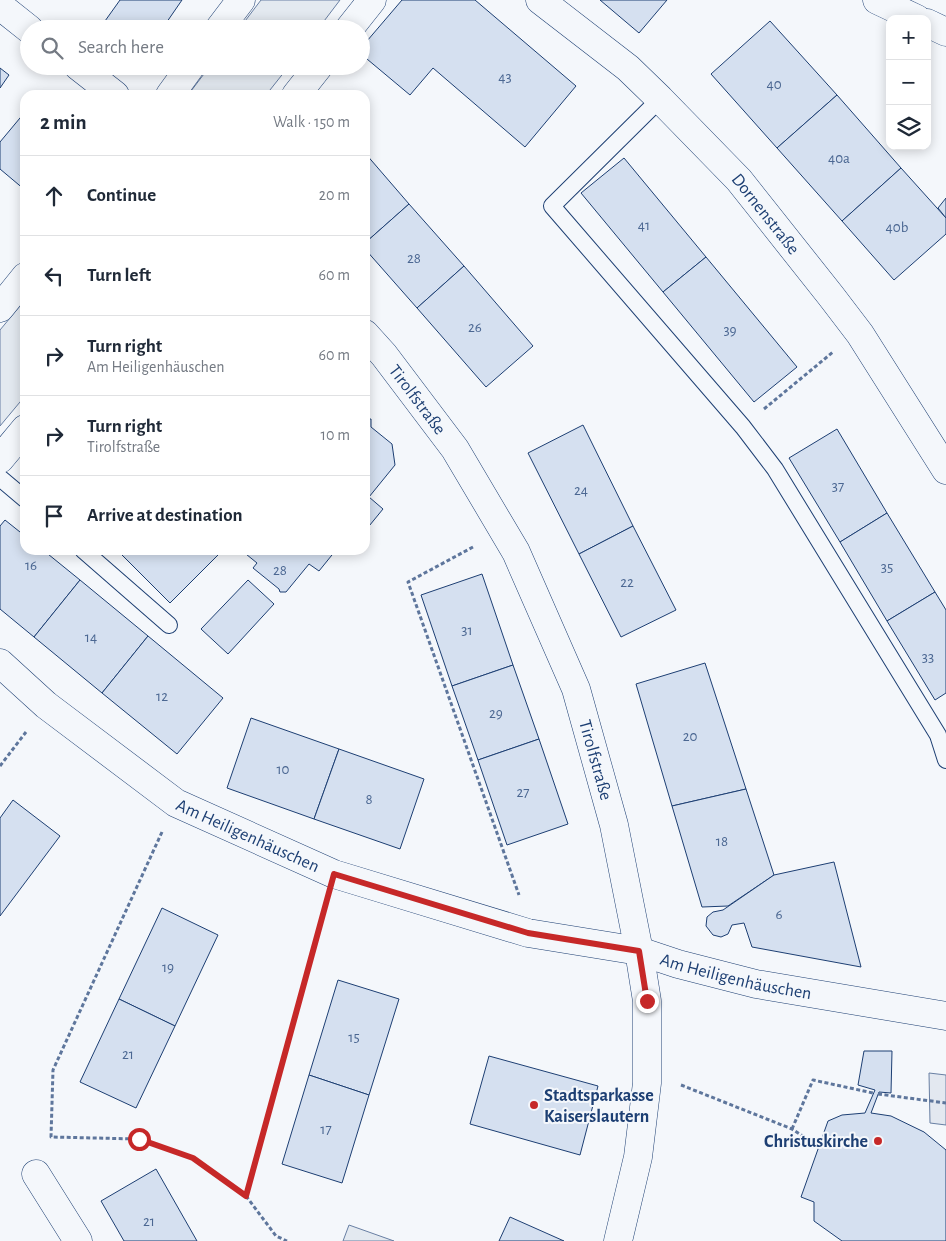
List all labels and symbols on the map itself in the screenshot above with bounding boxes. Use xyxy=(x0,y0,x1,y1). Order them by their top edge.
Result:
house number: 43 xyxy=(498,70,512,85)
house number: 40 xyxy=(766,77,782,92)
house number: 40a xyxy=(828,151,850,166)
street label: Dornenstraße xyxy=(728,171,802,258)
house number: 41 xyxy=(638,218,650,233)
house number: 40b xyxy=(886,220,909,235)
house number: 28 xyxy=(407,251,421,266)
house number: 26 xyxy=(468,320,482,335)
house number: 39 xyxy=(723,323,737,338)
street label: Tirolfstraße xyxy=(385,362,449,438)
house number: 37 xyxy=(832,479,844,494)
house number: 24 xyxy=(574,483,588,498)
house number: 16 xyxy=(25,558,37,573)
house number: 35 xyxy=(881,560,893,575)
house number: 28 xyxy=(273,563,287,578)
house number: 22 xyxy=(620,575,634,590)
house number: 31 xyxy=(461,623,473,638)
house number: 14 xyxy=(85,630,97,645)
house number: 33 xyxy=(922,650,934,665)
house number: 12 xyxy=(156,689,168,704)
house number: 29 xyxy=(489,706,503,721)
street label: Tirolfstraße xyxy=(575,718,615,802)
house number: 20 xyxy=(683,729,697,744)
house number: 10 xyxy=(276,762,290,777)
house number: 27 xyxy=(516,785,530,800)
house number: 8 xyxy=(365,792,373,807)
street label: Am Heiligenhäuschen xyxy=(173,796,322,876)
house number: 18 xyxy=(716,834,728,849)
house number: 6 xyxy=(775,907,783,922)
street label: Am Heiligenhäuschen xyxy=(658,951,813,1003)
house number: 19 xyxy=(162,960,174,975)
route end xyxy=(636,990,659,1013)
house number: 15 xyxy=(348,1030,360,1045)
house number: 21 xyxy=(122,1047,134,1062)
place label: Stadtsparkasse Kaiserslautern xyxy=(544,1087,654,1126)
marker: Stadtsparkasse Kaiserslautern xyxy=(528,1099,540,1111)
house number: 17 xyxy=(320,1122,332,1137)
route start xyxy=(128,1128,151,1151)
place label: Christuskirche xyxy=(764,1133,868,1151)
marker: Christuskirche xyxy=(872,1135,884,1147)
house number: 21 xyxy=(143,1214,155,1229)

